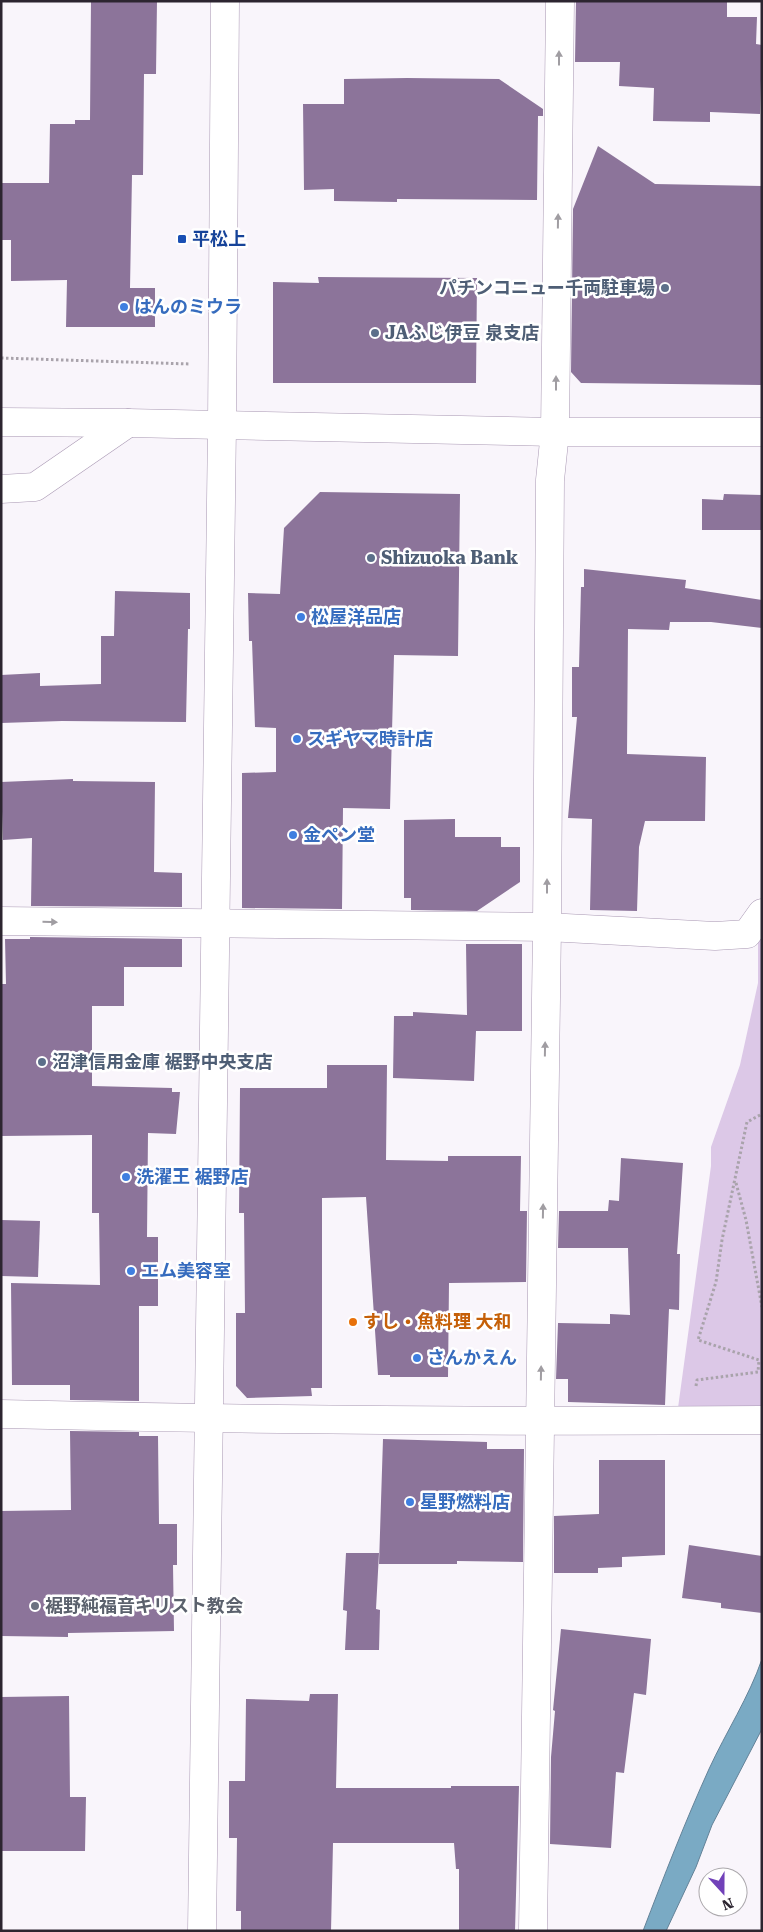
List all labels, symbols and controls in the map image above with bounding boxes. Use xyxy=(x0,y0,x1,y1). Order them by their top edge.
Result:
one-way arrow xyxy=(556,50,564,66)
one-way arrow xyxy=(554,213,562,229)
place label: 平松上 xyxy=(192,228,246,249)
marker: 平松上 xyxy=(176,233,188,245)
place label: パチンコニュー千両駐車場 xyxy=(439,277,655,298)
marker: パチンコニュー千両駐車場 xyxy=(659,282,671,294)
place label: はんのミウラ xyxy=(134,296,242,317)
marker: はんのミウラ xyxy=(118,301,130,313)
place label: JAふじ伊豆 泉支店 xyxy=(385,322,539,343)
marker: JAふじ伊豆 泉支店 xyxy=(369,327,381,339)
one-way arrow xyxy=(552,375,560,391)
place label: Shizuoka Bank xyxy=(381,547,519,568)
marker: Shizuoka Bank xyxy=(365,552,377,564)
place label: 松屋洋品店 xyxy=(311,606,401,627)
marker: 松屋洋品店 xyxy=(295,611,307,623)
place label: スギヤマ時計店 xyxy=(307,728,433,749)
marker: スギヤマ時計店 xyxy=(291,733,303,745)
place label: 金ペン堂 xyxy=(303,824,375,845)
marker: 金ペン堂 xyxy=(287,829,299,841)
one-way arrow xyxy=(543,878,551,894)
one-way arrow xyxy=(42,918,58,926)
one-way arrow xyxy=(541,1040,549,1056)
place label: 沼津信用金庫 裾野中央支店 xyxy=(52,1051,273,1072)
marker: 沼津信用金庫 裾野中央支店 xyxy=(36,1056,48,1068)
place label: 洗濯王 裾野店 xyxy=(136,1166,249,1187)
marker: 洗濯王 裾野店 xyxy=(120,1171,132,1183)
one-way arrow xyxy=(539,1203,547,1219)
place label: エム美容室 xyxy=(141,1260,231,1281)
marker: エム美容室 xyxy=(125,1265,137,1277)
place label: すし・魚料理 大和 xyxy=(363,1311,512,1332)
marker: すし・魚料理 大和 xyxy=(347,1316,359,1328)
place label: さんかえん xyxy=(427,1347,517,1368)
marker: さんかえん xyxy=(411,1352,423,1364)
one-way arrow xyxy=(537,1365,545,1381)
place label: 星野燃料店 xyxy=(420,1491,510,1512)
marker: 星野燃料店 xyxy=(404,1496,416,1508)
place label: 裾野純福音キリスト教会 xyxy=(45,1595,243,1616)
marker: 裾野純福音キリスト教会 xyxy=(29,1600,41,1612)
north arrow xyxy=(698,1867,748,1917)
text: N xyxy=(720,1895,736,1914)

